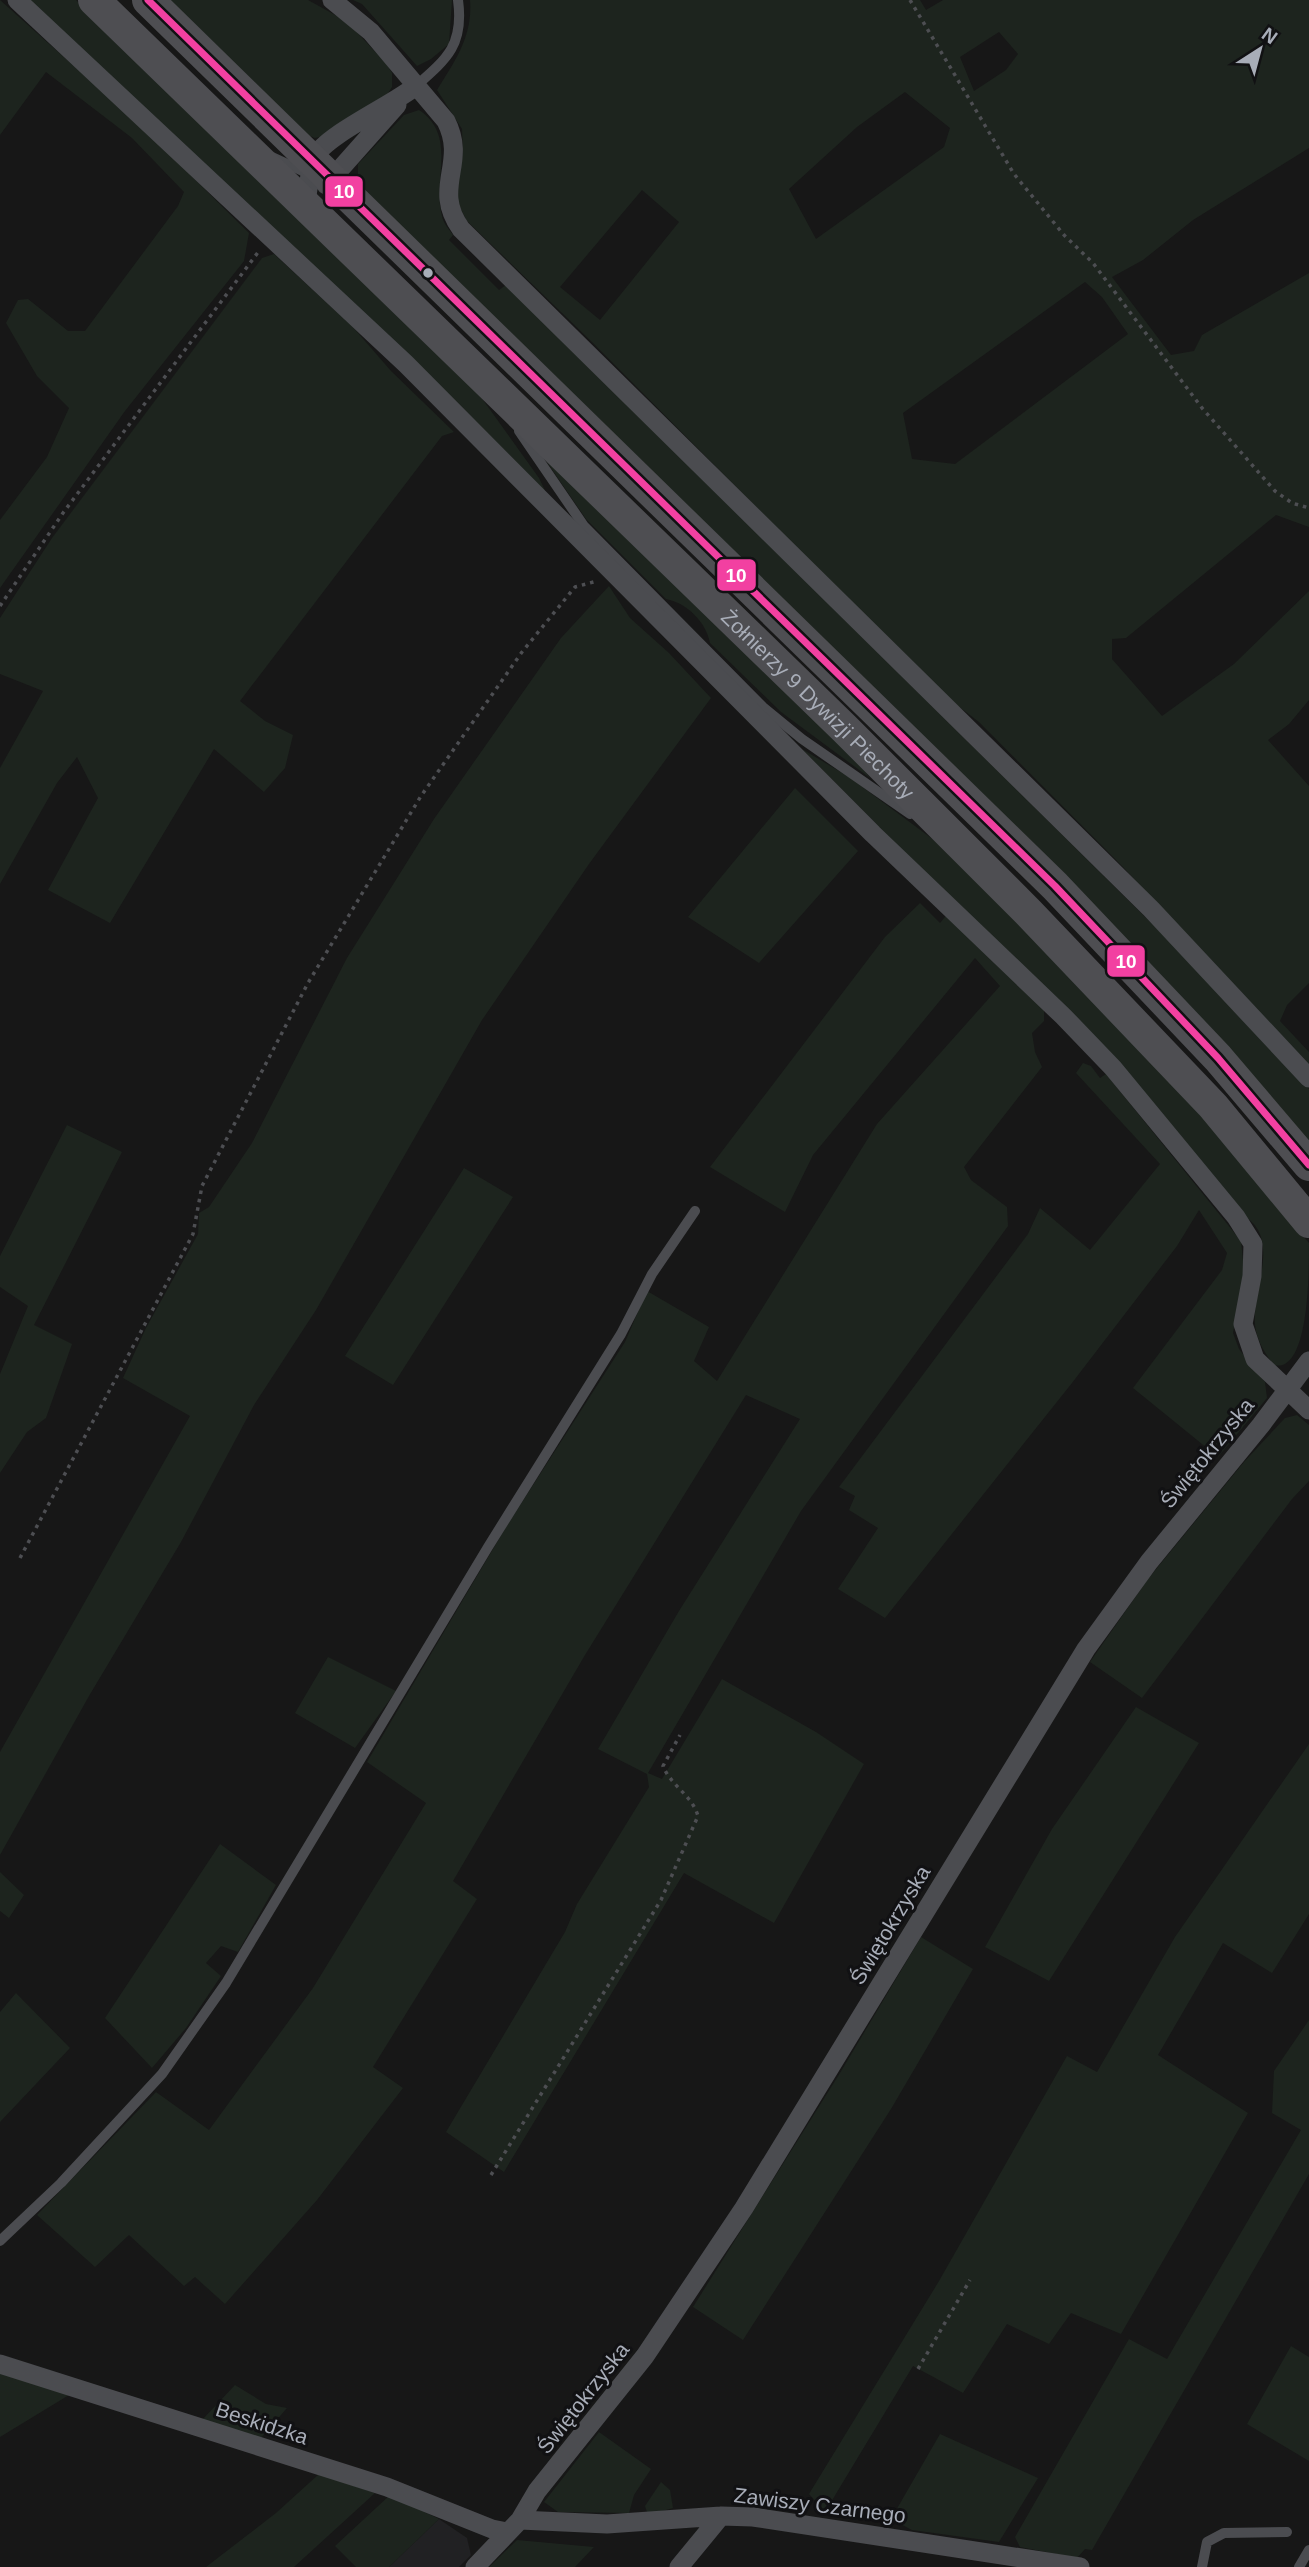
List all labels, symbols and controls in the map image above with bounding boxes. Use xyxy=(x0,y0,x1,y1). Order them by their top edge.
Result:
north arrow xyxy=(1225,14,1295,84)
text: N xyxy=(1258,23,1281,48)
line badge: 10 xyxy=(324,175,364,208)
text: 10 xyxy=(333,181,355,202)
unlabelled marker xyxy=(421,266,435,280)
line badge: 10 xyxy=(716,558,757,592)
text: 10 xyxy=(725,565,747,586)
street label: Żołnierzy 9 Dywizji Piechoty xyxy=(717,605,920,804)
line badge: 10 xyxy=(1106,944,1146,978)
text: 10 xyxy=(1115,951,1137,972)
street label: Świętokrzyska xyxy=(1156,1393,1258,1512)
street label: Świętokrzyska xyxy=(846,1861,935,1988)
street label: Świętokrzyska xyxy=(533,2338,634,2458)
street label: Beskidzka xyxy=(213,2397,311,2449)
street label: Zawiszy Czarnego xyxy=(733,2483,907,2527)

